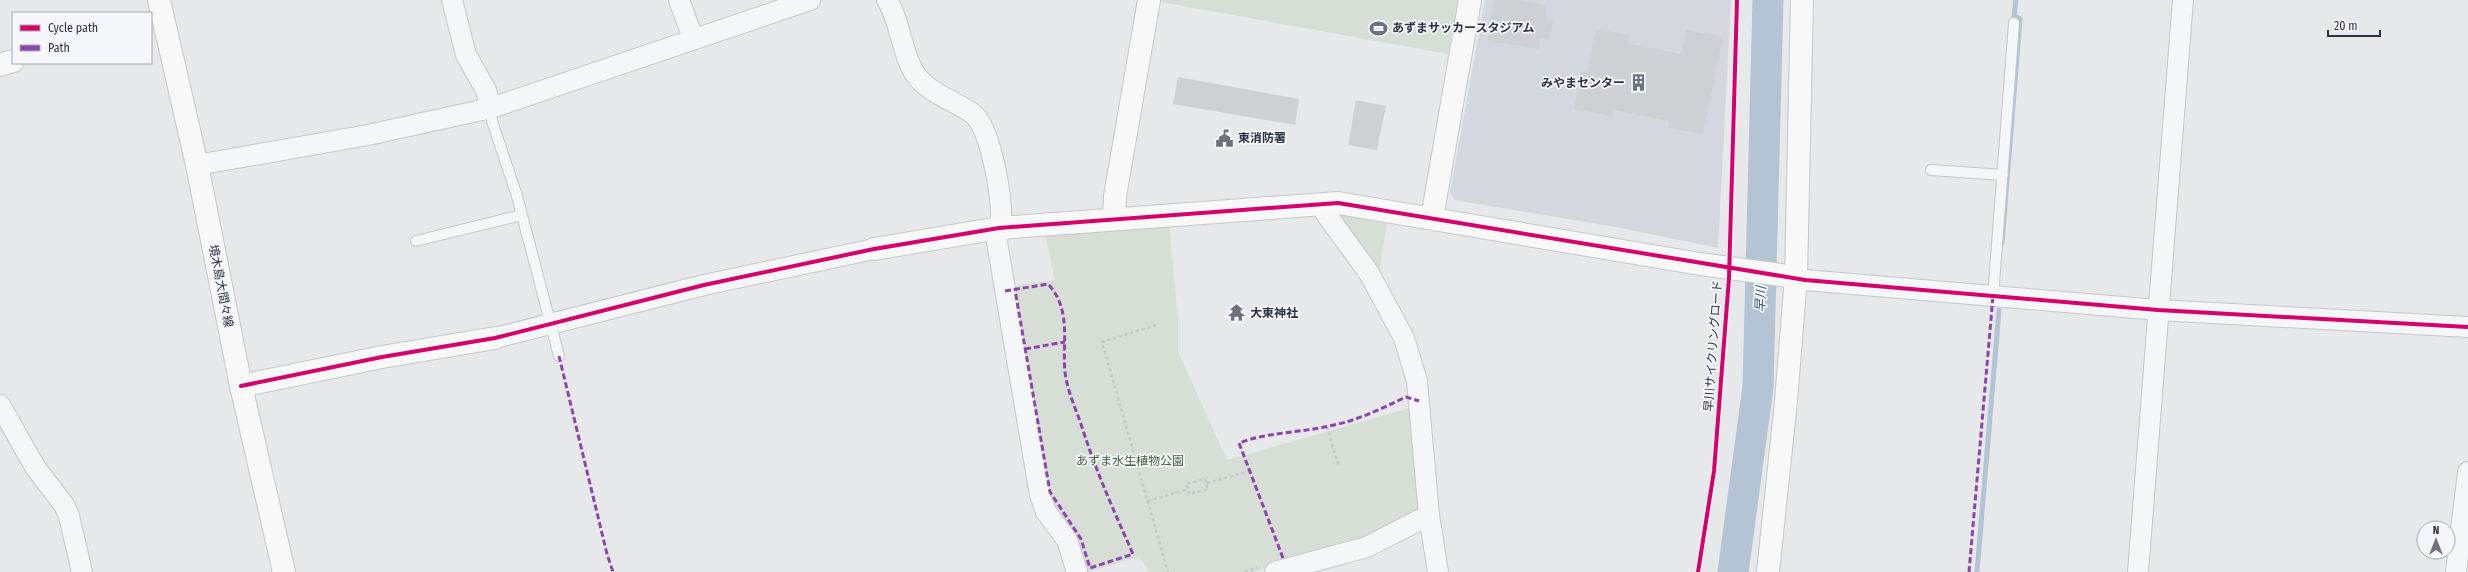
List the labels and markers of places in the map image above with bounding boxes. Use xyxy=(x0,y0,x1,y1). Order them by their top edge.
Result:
sports icon: あずまサッカースタジアム xyxy=(1369,18,1389,38)
place label: あずまサッカースタジアム xyxy=(1392,21,1535,35)
building icon: みやまセンター xyxy=(1628,73,1648,93)
place label: みやまセンター xyxy=(1541,76,1625,90)
public building icon: 東消防署 xyxy=(1215,128,1235,148)
place label: 東消防署 xyxy=(1238,131,1286,145)
temple icon: 大東神社 xyxy=(1227,303,1247,323)
place label: 大東神社 xyxy=(1250,306,1298,320)

